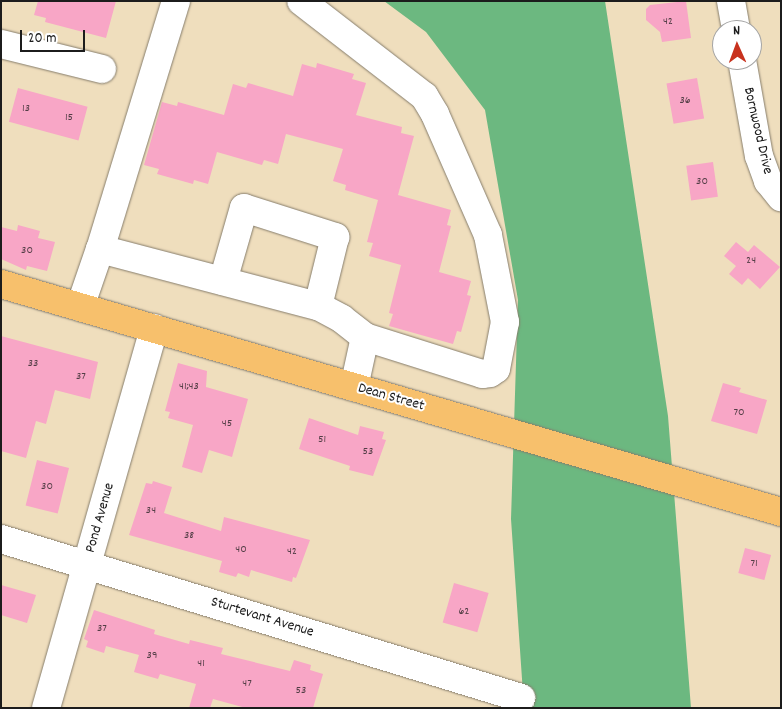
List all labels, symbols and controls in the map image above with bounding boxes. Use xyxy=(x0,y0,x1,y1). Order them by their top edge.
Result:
house number: 42 xyxy=(663,15,673,29)
scale bar xyxy=(22,20,88,52)
north arrow xyxy=(712,20,762,70)
text: N xyxy=(733,21,740,41)
text: 20 m xyxy=(28,28,56,50)
street label: Bornwood Drive xyxy=(738,86,776,176)
house number: 36 xyxy=(679,94,691,108)
house number: 13 xyxy=(22,102,30,116)
house number: 15 xyxy=(65,111,73,125)
house number: 30 xyxy=(696,175,708,189)
house number: 30 xyxy=(21,244,33,258)
house number: 24 xyxy=(746,254,756,268)
house number: 33 xyxy=(28,357,38,371)
house number: 37 xyxy=(76,370,86,384)
house number: 41;43 xyxy=(179,380,199,394)
street label: Dean Street xyxy=(356,380,426,416)
house number: 70 xyxy=(733,406,745,420)
house number: 45 xyxy=(222,417,232,431)
house number: 51 xyxy=(318,433,326,447)
house number: 53 xyxy=(363,445,373,459)
house number: 30 xyxy=(41,480,53,494)
street label: Pond Avenue xyxy=(82,481,120,555)
house number: 34 xyxy=(146,504,156,518)
house number: 38 xyxy=(184,529,194,543)
house number: 40 xyxy=(235,543,247,557)
house number: 42 xyxy=(287,545,297,559)
house number: 71 xyxy=(750,557,758,571)
street label: Sturtevant Avenue xyxy=(208,594,316,642)
house number: 62 xyxy=(458,605,470,619)
house number: 37 xyxy=(97,622,107,636)
house number: 39 xyxy=(147,649,157,663)
house number: 41 xyxy=(197,657,205,671)
house number: 47 xyxy=(242,677,252,691)
house number: 53 xyxy=(296,684,306,698)

